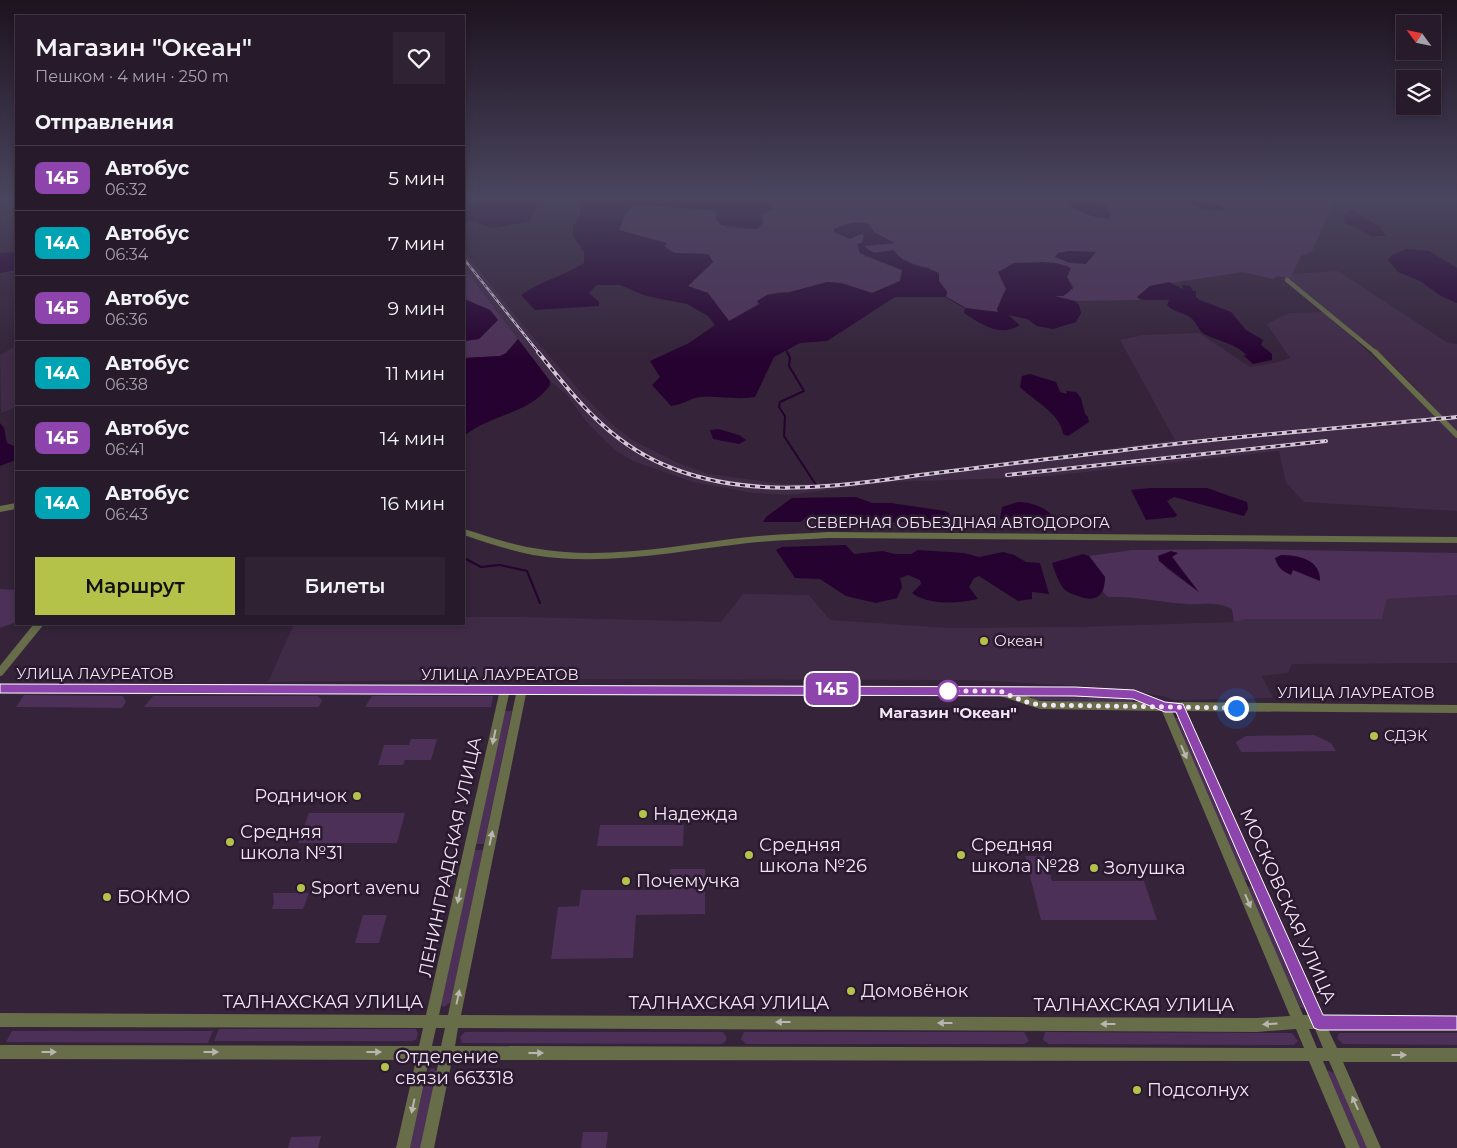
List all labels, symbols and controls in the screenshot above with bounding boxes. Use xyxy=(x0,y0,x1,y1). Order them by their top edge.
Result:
north arrow xyxy=(1396,15,1441,60)
map controls xyxy=(1396,15,1441,115)
button: heart xyxy=(393,32,445,84)
text: Магазин "Океан" xyxy=(35,33,252,62)
text: Пешком · 4 мин · 250 m xyxy=(35,67,229,86)
button: layers xyxy=(1396,70,1441,115)
text: Отправления xyxy=(35,111,174,134)
text: Автобус xyxy=(105,157,189,180)
text: 14Б xyxy=(46,167,79,189)
text: 5 мин xyxy=(388,167,445,190)
text: 06:32 xyxy=(105,180,147,199)
text: Автобус xyxy=(105,222,189,245)
text: 14А xyxy=(46,232,79,254)
text: 7 мин xyxy=(388,232,445,255)
text: 06:34 xyxy=(105,245,148,264)
text: Автобус xyxy=(105,287,189,310)
text: 14Б xyxy=(46,297,79,319)
text: 9 мин xyxy=(388,297,445,320)
text: 06:36 xyxy=(105,310,148,329)
text: Автобус xyxy=(105,352,189,375)
text: 14А xyxy=(46,362,79,384)
text: 11 мин xyxy=(385,362,445,385)
text: 06:38 xyxy=(105,375,148,394)
text: Автобус xyxy=(105,417,189,440)
text: 14Б xyxy=(46,427,79,449)
text: 14 мин xyxy=(380,427,445,450)
text: 06:41 xyxy=(105,440,145,459)
text: Автобус xyxy=(105,482,189,505)
text: 14А xyxy=(46,492,79,514)
text: 16 мин xyxy=(381,492,445,515)
text: 06:43 xyxy=(105,505,148,524)
street label: СЕВЕРНАЯ ОБЪЕЗДНАЯ АВТОДОРОГА xyxy=(806,513,1110,532)
button: Маршрут xyxy=(35,557,235,615)
button: Билеты xyxy=(245,557,445,615)
place label: Океан xyxy=(994,631,1043,650)
marker: Океан xyxy=(978,635,990,647)
street label: УЛИЦА ЛАУРЕАТОВ xyxy=(16,664,174,683)
street label: УЛИЦА ЛАУРЕАТОВ xyxy=(421,665,579,684)
line badge: 14Б xyxy=(803,673,861,705)
text: 14Б xyxy=(816,678,848,700)
marker: Магазин "Океан" xyxy=(937,680,959,702)
street label: УЛИЦА ЛАУРЕАТОВ xyxy=(1277,683,1435,702)
your location xyxy=(1224,696,1249,721)
place label: Магазин "Океан" xyxy=(879,703,1017,722)
place label: СДЭК xyxy=(1384,726,1428,745)
one-way arrow xyxy=(490,730,498,745)
marker: СДЭК xyxy=(1368,730,1380,742)
street label: ЛЕНИНГРАДСКАЯ УЛИЦА xyxy=(414,734,486,979)
one-way arrow xyxy=(1181,745,1189,759)
place label: Родничок xyxy=(254,785,348,807)
marker: Родничок xyxy=(351,790,363,802)
place label: Надежда xyxy=(653,803,738,825)
street label: МОСКОВСКАЯ УЛИЦА xyxy=(1235,805,1341,1008)
marker: Надежда xyxy=(637,808,649,820)
place label: Средняя школа №31 xyxy=(240,821,343,864)
one-way arrow xyxy=(487,831,495,846)
place label: Средняя школа №26 xyxy=(759,834,867,877)
place label: Средняя школа №28 xyxy=(971,834,1080,877)
marker: Средняя школа №31 xyxy=(224,836,236,848)
marker: Средняя школа №26 xyxy=(743,849,755,861)
marker: Средняя школа №28 xyxy=(955,849,967,861)
place label: Золушка xyxy=(1104,857,1185,879)
marker: Золушка xyxy=(1088,862,1100,874)
place label: Почемучка xyxy=(636,870,740,892)
marker: Почемучка xyxy=(620,875,632,887)
place label: Sport avenu xyxy=(311,877,420,899)
marker: Sport avenu xyxy=(295,882,307,894)
place label: БОКМО xyxy=(117,886,190,908)
one-way arrow xyxy=(455,888,463,904)
marker: БОКМО xyxy=(101,891,113,903)
one-way arrow xyxy=(1244,894,1252,908)
place label: Домовёнок xyxy=(861,980,969,1002)
marker: Домовёнок xyxy=(845,985,857,997)
one-way arrow xyxy=(454,990,462,1005)
street label: ТАЛНАХСКАЯ УЛИЦА xyxy=(222,991,424,1013)
street label: ТАЛНАХСКАЯ УЛИЦА xyxy=(628,992,830,1014)
street label: ТАЛНАХСКАЯ УЛИЦА xyxy=(1033,994,1235,1016)
one-way arrow xyxy=(774,1018,790,1026)
one-way arrow xyxy=(937,1019,953,1027)
one-way arrow xyxy=(1099,1020,1115,1028)
one-way arrow xyxy=(1262,1020,1278,1028)
place label: Отделение связи 663318 xyxy=(395,1046,514,1089)
one-way arrow xyxy=(41,1048,57,1056)
one-way arrow xyxy=(203,1048,219,1056)
one-way arrow xyxy=(366,1048,382,1056)
one-way arrow xyxy=(528,1049,544,1057)
one-way arrow xyxy=(1391,1051,1407,1059)
marker: Отделение связи 663318 xyxy=(379,1061,391,1073)
place label: Подсолнух xyxy=(1147,1079,1250,1101)
marker: Подсолнух xyxy=(1131,1084,1143,1096)
one-way arrow xyxy=(1350,1096,1358,1110)
one-way arrow xyxy=(409,1098,417,1114)

